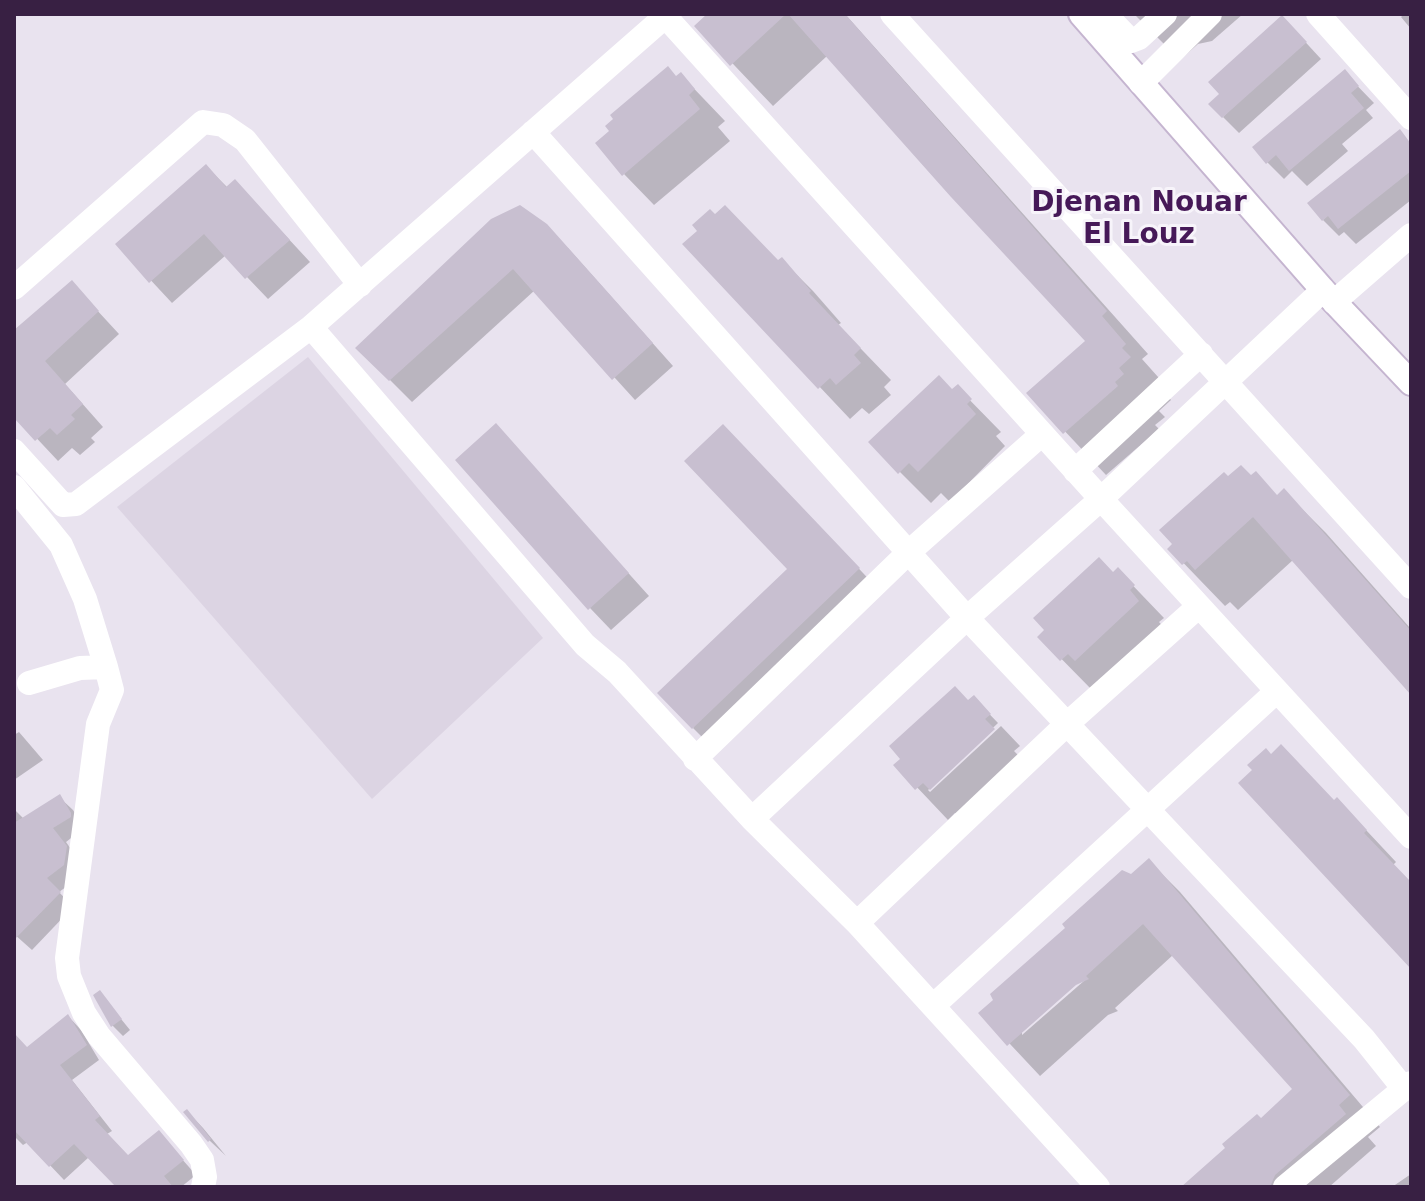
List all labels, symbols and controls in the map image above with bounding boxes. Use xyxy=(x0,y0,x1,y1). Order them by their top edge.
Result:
district label: Djenan Nouar El Louz xyxy=(1031,187,1247,253)

